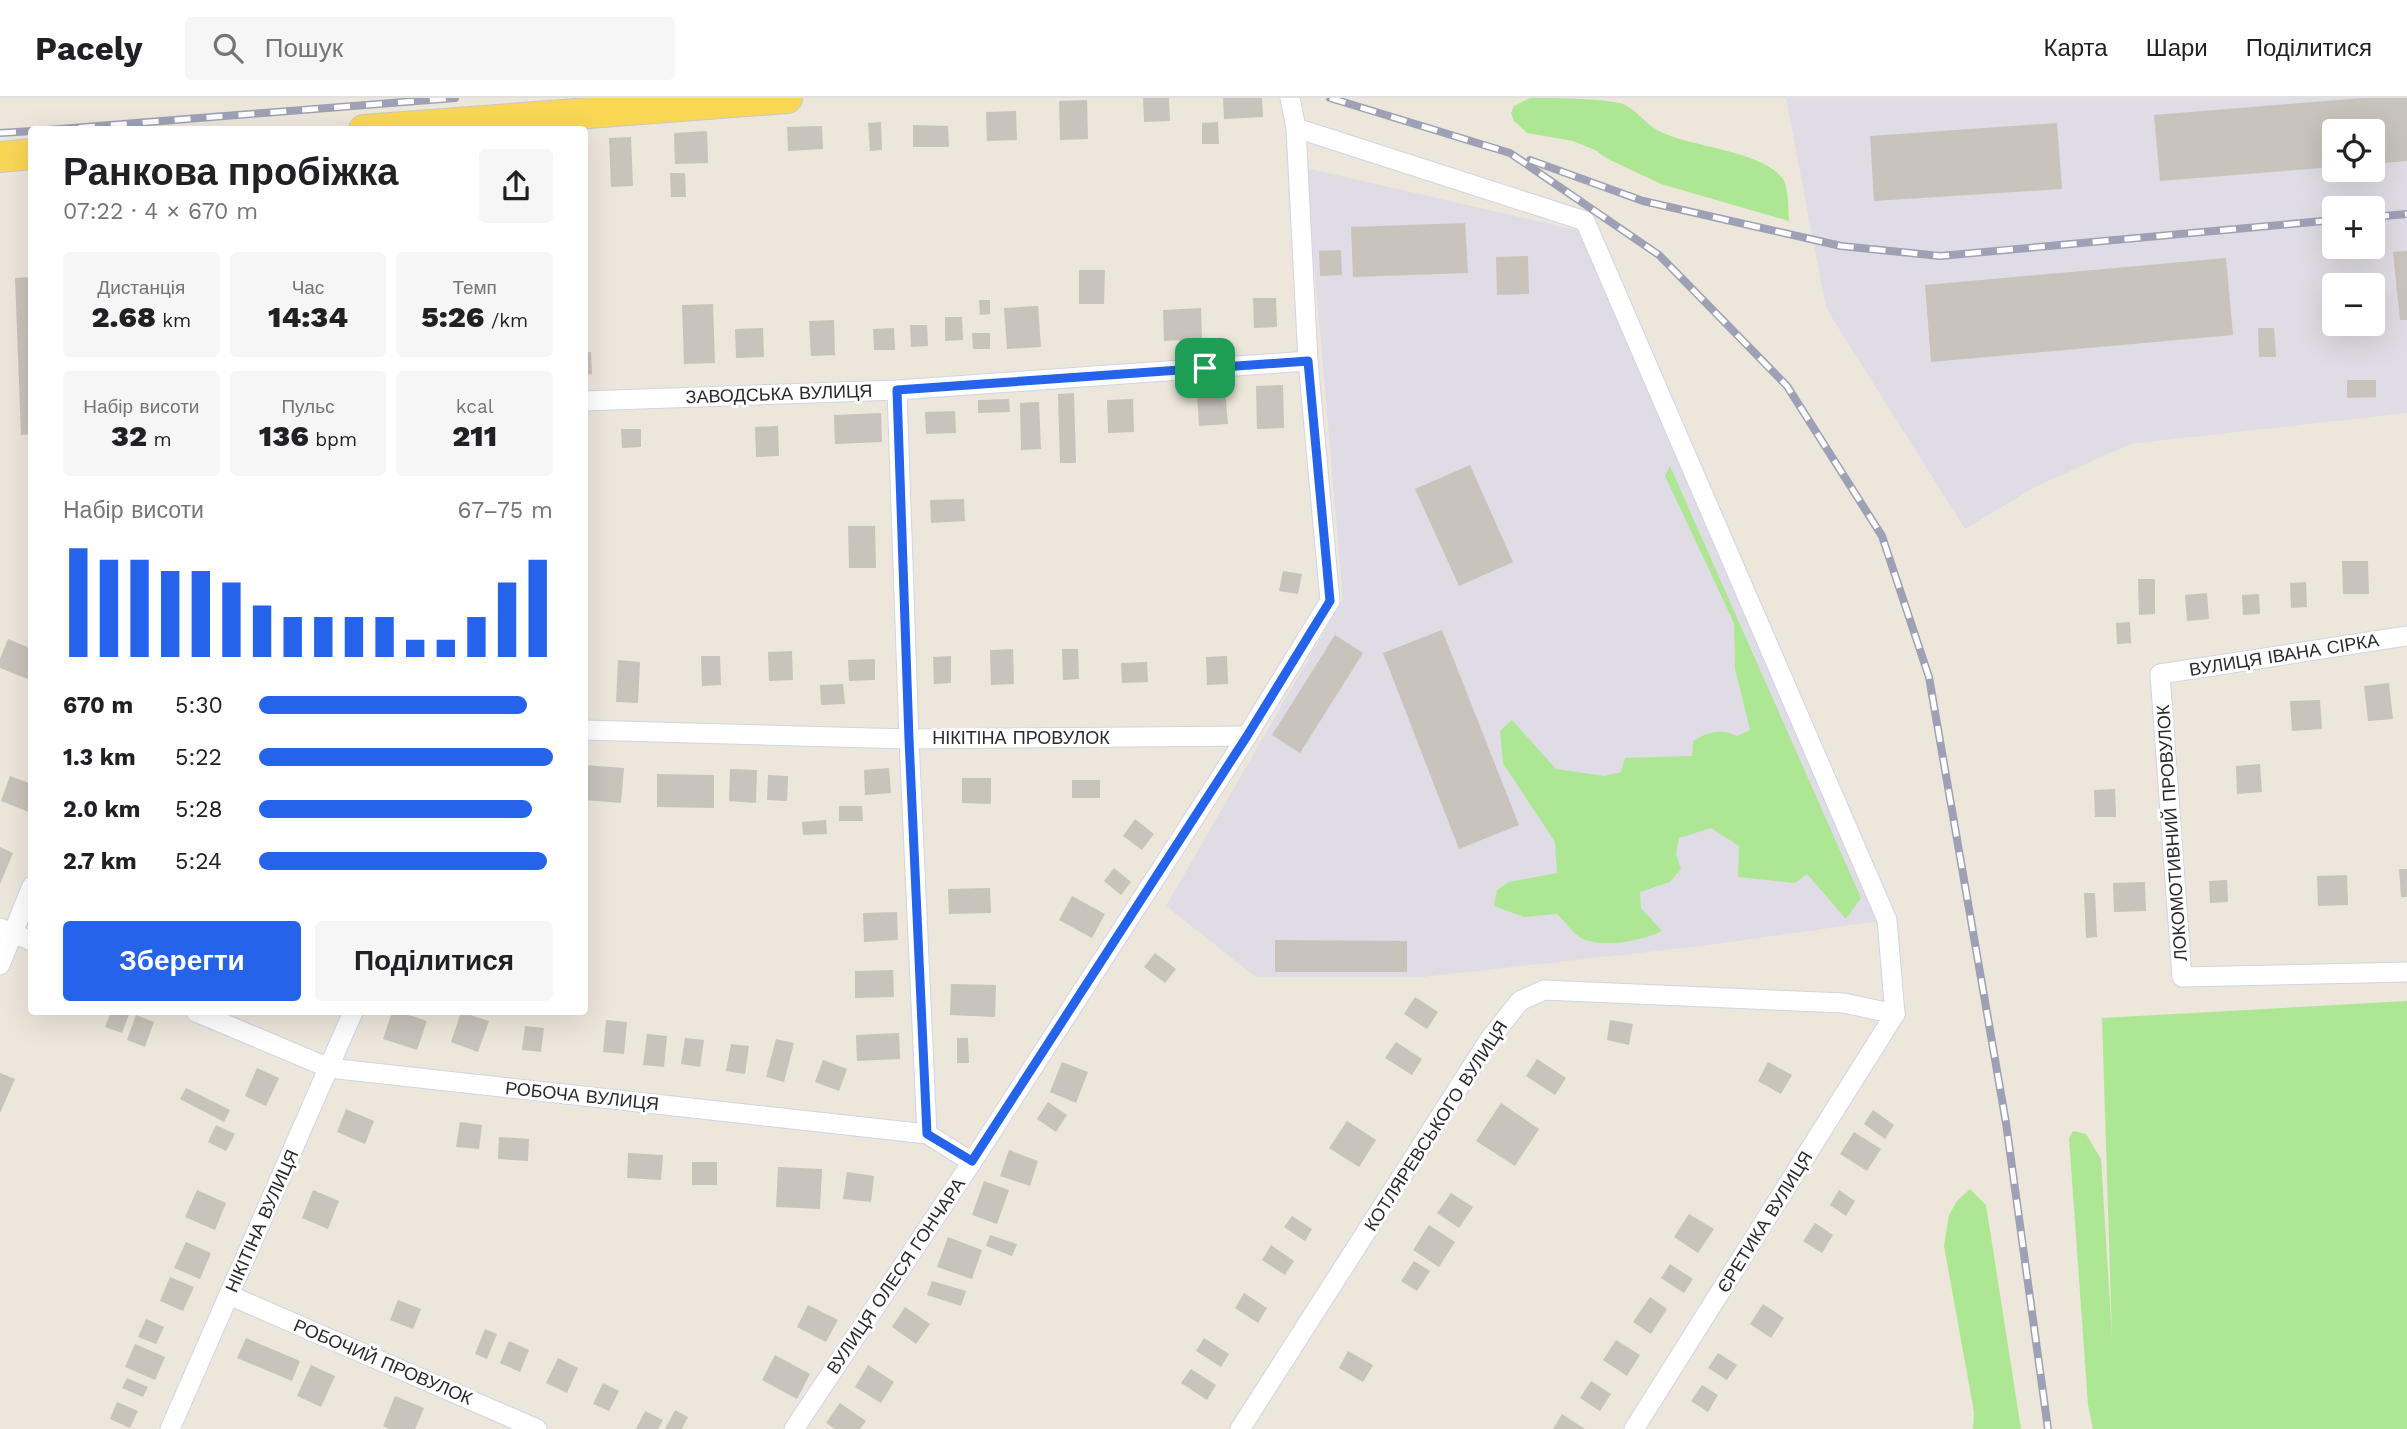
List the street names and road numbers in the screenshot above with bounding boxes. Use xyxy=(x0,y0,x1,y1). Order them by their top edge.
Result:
street label: ЗАВОДСЬКА ВУЛИЦЯ xyxy=(685,380,873,407)
street label: ВУЛИЦЯ ІВАНА СІРКА xyxy=(2188,629,2380,680)
street label: ЛОКОМОТИВНИЙ ПРОВУЛОК xyxy=(2152,704,2191,962)
street label: НІКІТІНА ПРОВУЛОК xyxy=(932,727,1110,748)
street label: КОТЛЯРЕВСЬКОГО ВУЛИЦЯ xyxy=(1360,1017,1511,1235)
street label: РОБОЧА ВУЛИЦЯ xyxy=(504,1077,660,1114)
street label: НІКІТІНА ВУЛИЦЯ xyxy=(221,1146,302,1295)
street label: ЄРЕТИКА ВУЛИЦЯ xyxy=(1713,1147,1817,1296)
street label: ВУЛИЦЯ ОЛЕСЯ ГОНЧАРА xyxy=(822,1174,969,1378)
street label: РОБОЧИЙ ПРОВУЛОК xyxy=(291,1314,476,1409)

